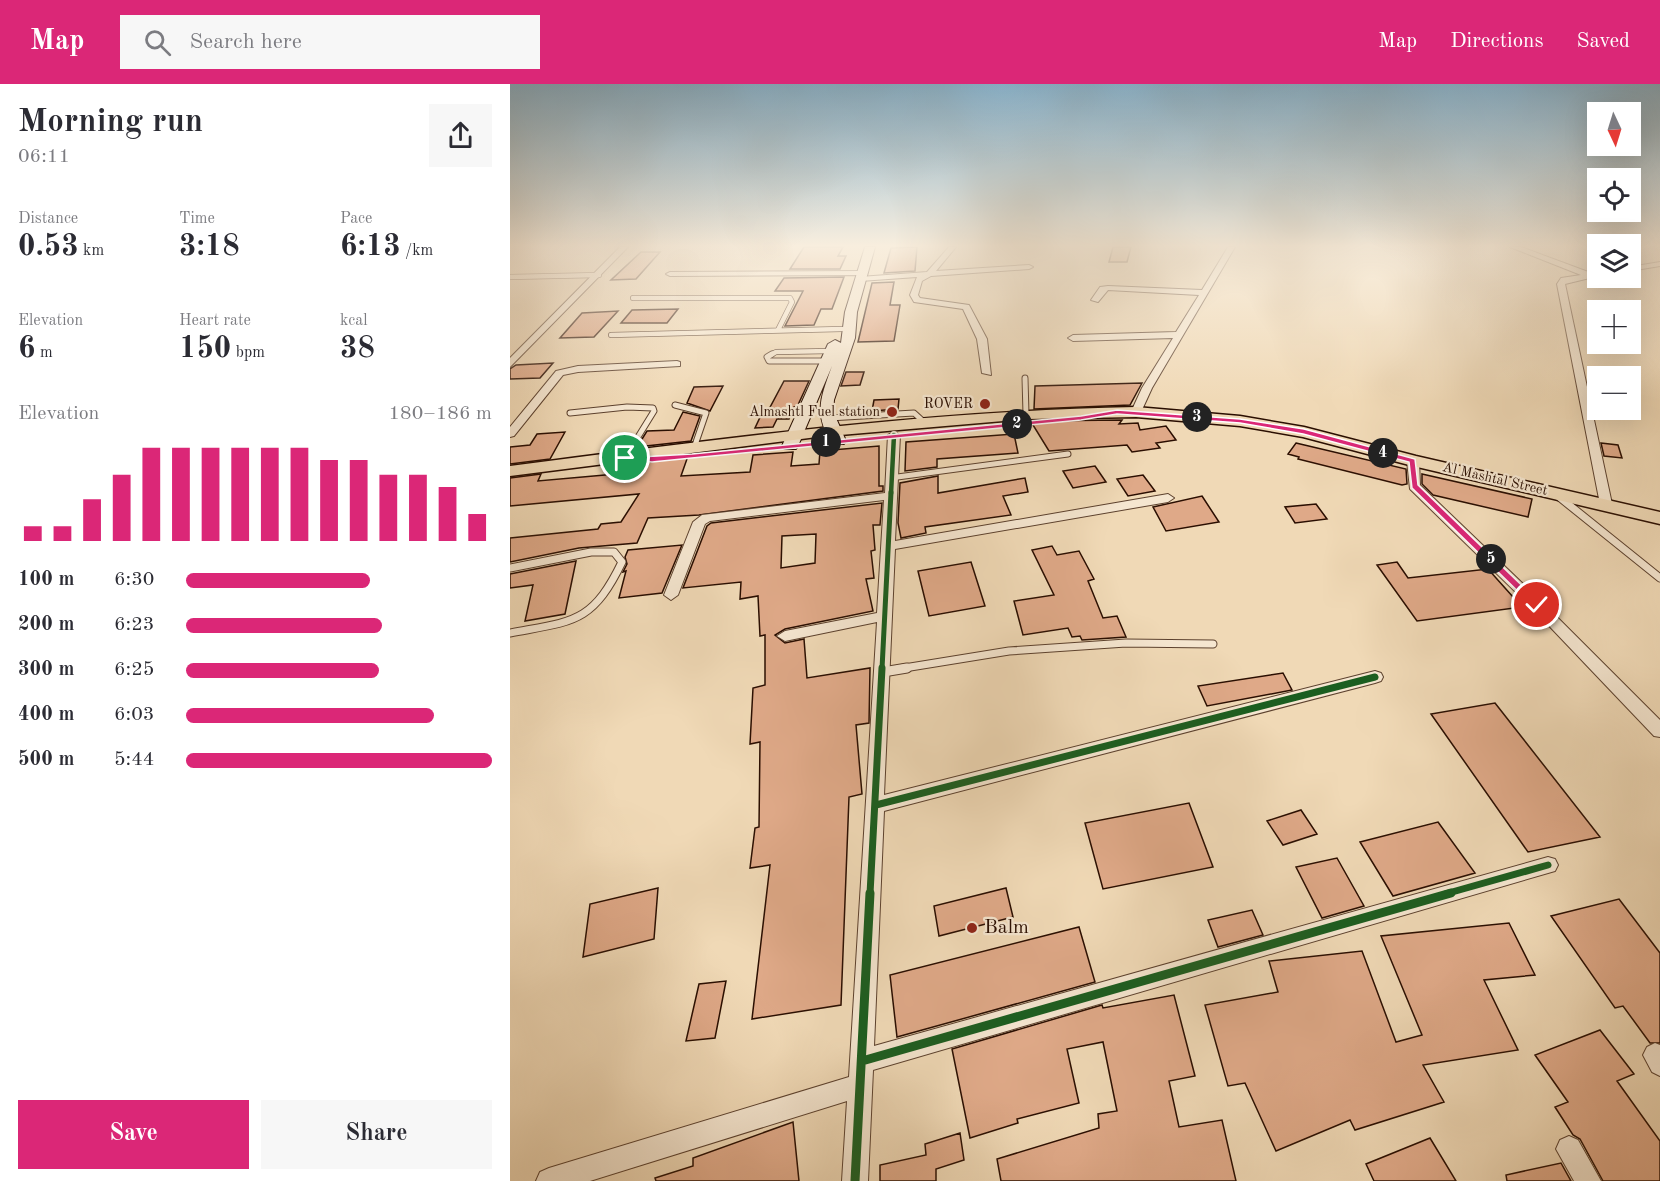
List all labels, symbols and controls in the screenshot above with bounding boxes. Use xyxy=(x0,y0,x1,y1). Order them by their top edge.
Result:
search box xyxy=(120,15,540,69)
icon: search xyxy=(141,26,174,59)
text: Map xyxy=(30,28,84,56)
text: Search here xyxy=(189,31,302,53)
text: Map xyxy=(1378,31,1417,52)
text: Directions xyxy=(1450,31,1544,52)
text: Saved xyxy=(1577,31,1630,52)
north arrow xyxy=(1587,102,1641,156)
map controls xyxy=(1587,102,1641,420)
button: share xyxy=(429,104,492,167)
text: Morning run xyxy=(18,106,203,139)
text: 06:11 xyxy=(18,147,70,167)
button: locate xyxy=(1587,168,1641,222)
text: Distance xyxy=(18,211,78,227)
text: Time xyxy=(179,211,215,227)
text: Pace xyxy=(340,211,372,227)
text: 0.53 xyxy=(18,232,79,262)
text: 3:18 xyxy=(179,232,240,262)
text: 6:13 xyxy=(340,232,401,262)
button: layers xyxy=(1587,234,1641,288)
text: km xyxy=(79,243,104,259)
text: /km xyxy=(401,243,433,259)
button: + xyxy=(1587,300,1641,354)
text: Elevation xyxy=(18,313,83,329)
text: Heart rate xyxy=(179,313,251,329)
text: kcal xyxy=(340,313,368,329)
text: 6 xyxy=(18,334,35,364)
text: 150 xyxy=(179,334,231,364)
text: 38 xyxy=(340,334,375,364)
text: m xyxy=(35,345,53,361)
text: bpm xyxy=(231,345,265,361)
button: − xyxy=(1587,366,1641,420)
place label: ROVER xyxy=(924,397,973,411)
marker: ROVER xyxy=(978,397,992,411)
pin: 3 xyxy=(1182,402,1212,432)
text: Elevation xyxy=(18,404,99,424)
text: 180–186 m xyxy=(389,404,492,424)
place label: Almashtl Fuel station xyxy=(749,405,880,419)
marker: Almashtl Fuel station xyxy=(885,405,899,419)
pin: 2 xyxy=(1002,409,1032,439)
text: 3 xyxy=(1192,409,1202,425)
text: 2 xyxy=(1012,416,1022,432)
pin: 1 xyxy=(811,427,841,457)
pin xyxy=(599,432,650,483)
text: 1 xyxy=(821,434,831,450)
pin: 4 xyxy=(1368,438,1398,468)
icon: arrive xyxy=(608,441,641,474)
text: 4 xyxy=(1378,445,1388,461)
street label: Al Mashtal Street xyxy=(1441,460,1549,498)
pin: 5 xyxy=(1476,544,1506,574)
text: 5 xyxy=(1486,551,1496,567)
text: 100 m xyxy=(18,570,74,590)
text: 6:30 xyxy=(114,570,154,590)
pin xyxy=(1511,579,1562,630)
icon: check xyxy=(1520,588,1553,621)
text: 200 m xyxy=(18,615,74,635)
text: 6:23 xyxy=(114,615,154,635)
text: 300 m xyxy=(18,660,74,680)
text: 6:25 xyxy=(114,660,154,680)
text: 400 m xyxy=(18,705,74,725)
text: 6:03 xyxy=(114,705,154,725)
text: 500 m xyxy=(18,750,74,770)
text: 5:44 xyxy=(114,750,154,770)
place label: Balm xyxy=(984,918,1029,938)
marker: Balm xyxy=(965,921,979,935)
button: Save xyxy=(18,1100,249,1169)
button: Share xyxy=(261,1100,492,1169)

